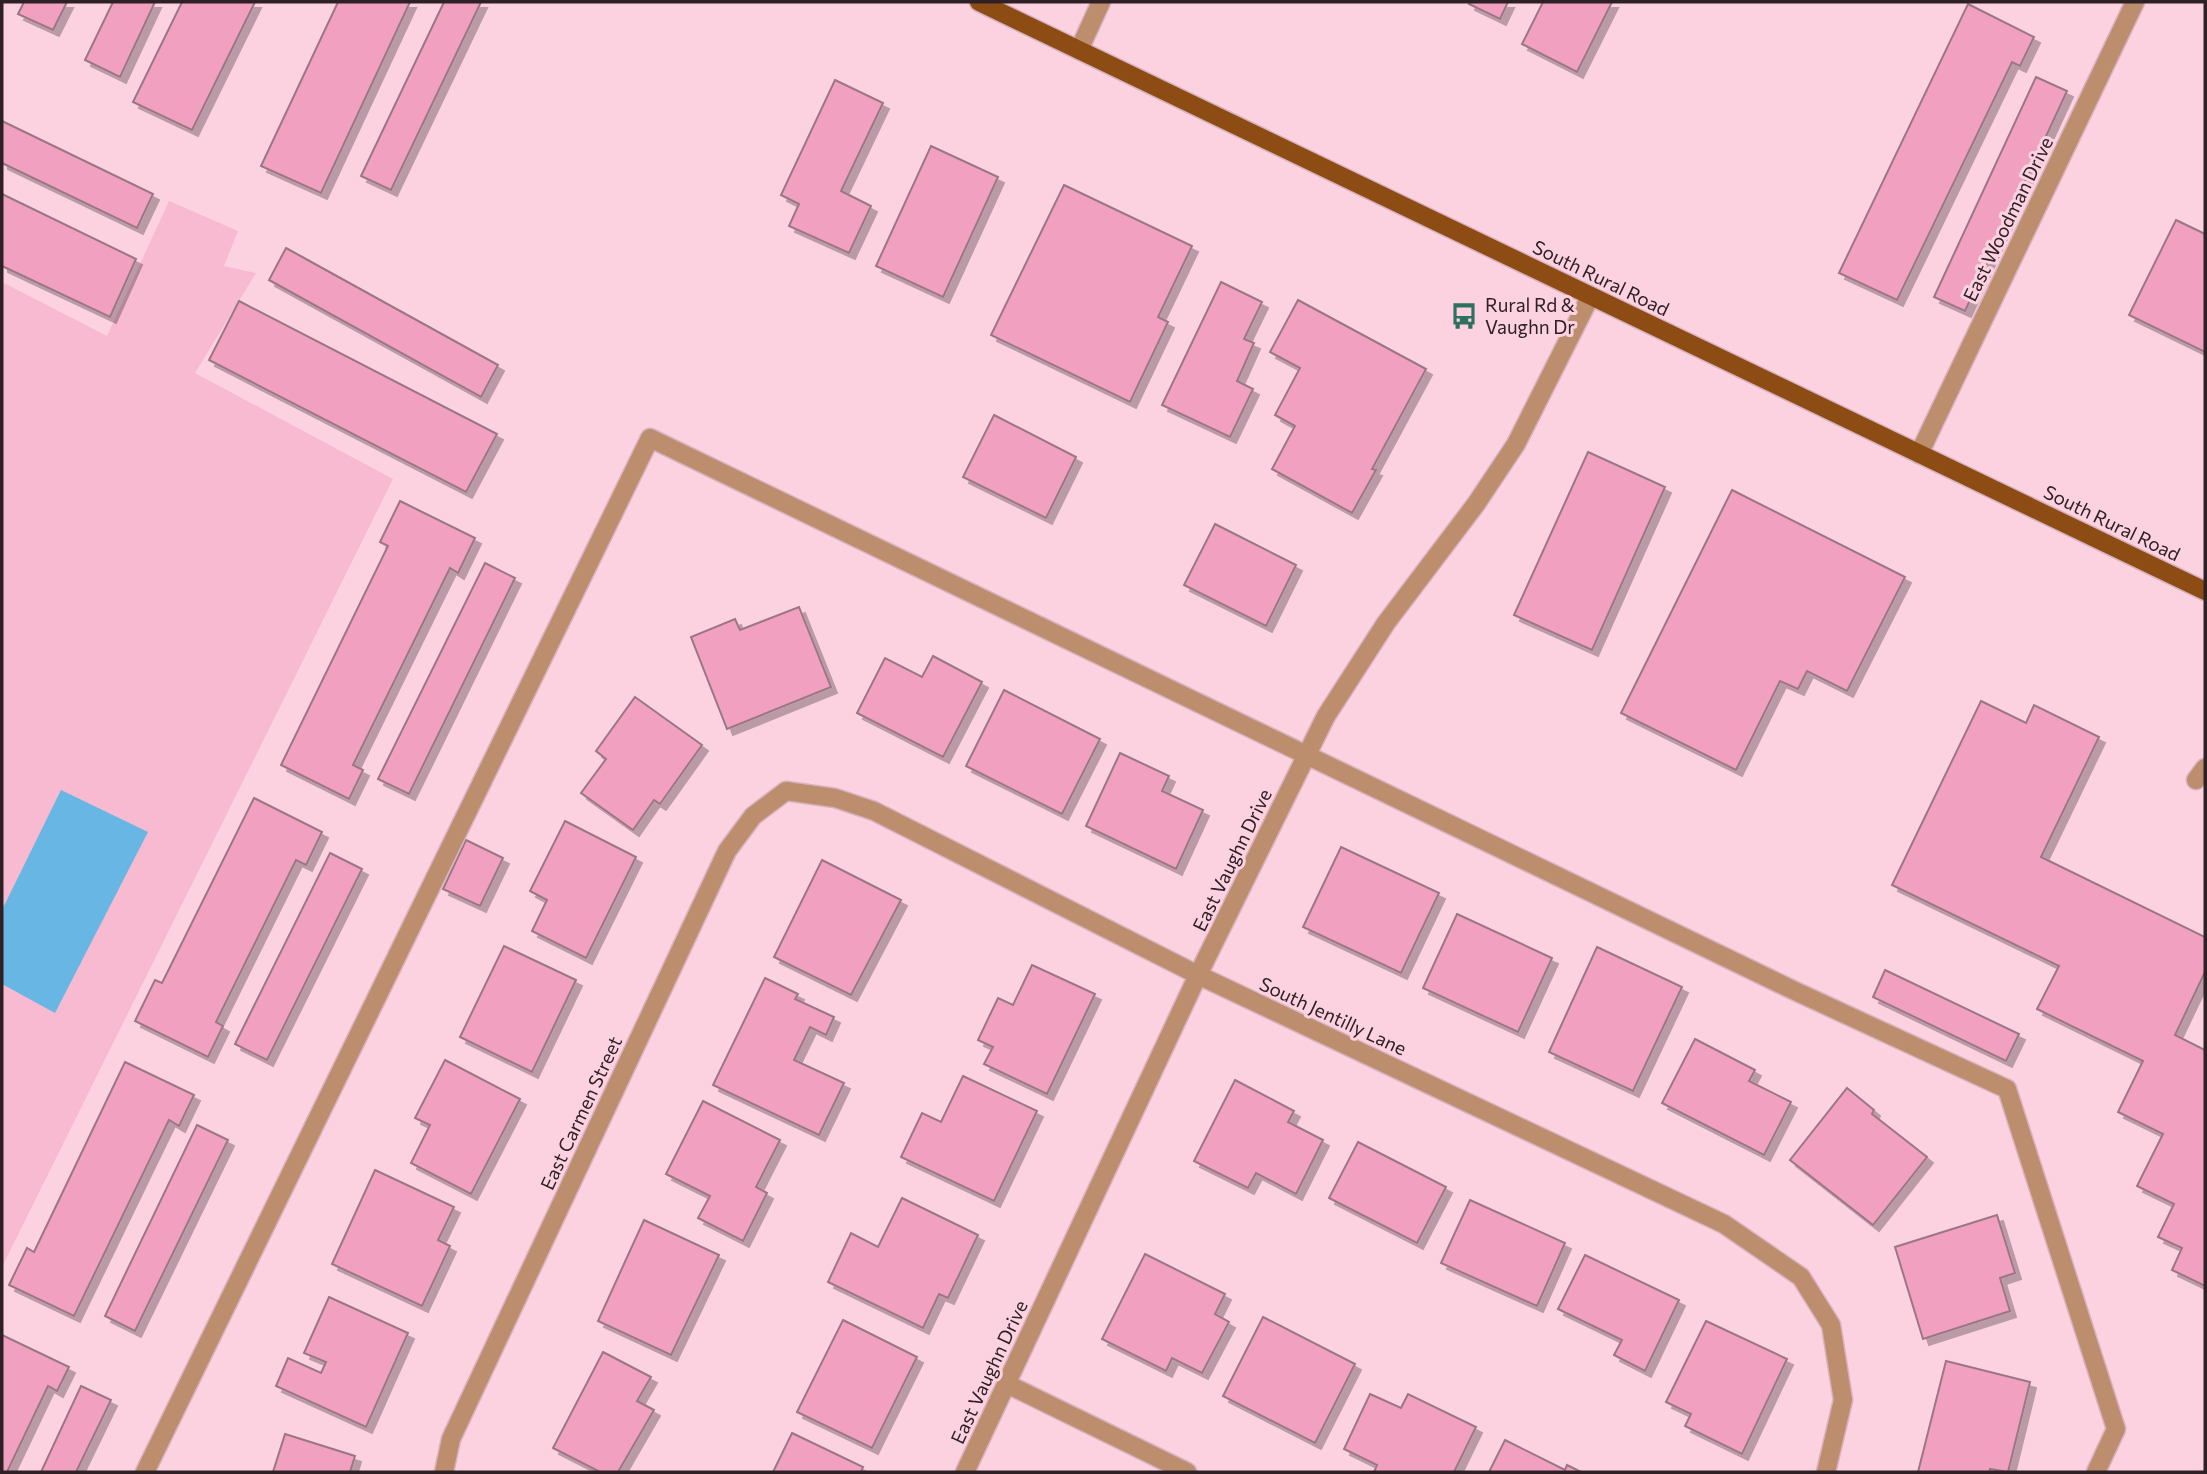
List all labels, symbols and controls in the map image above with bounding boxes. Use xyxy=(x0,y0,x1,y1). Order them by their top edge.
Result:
street label: East Woodman Drive xyxy=(1958,133,2057,305)
street label: South Rural Road xyxy=(1529,235,1673,321)
place label: Rural Rd & Vaughn Dr xyxy=(1485,293,1575,338)
bus stop icon: Rural Rd & Vaughn Dr xyxy=(1449,301,1479,331)
street label: South Rural Road xyxy=(2040,480,2184,566)
street label: East Vaughn Drive xyxy=(1187,785,1276,935)
street label: South Jentilly Lane xyxy=(1256,971,1410,1060)
street label: East Carmen Street xyxy=(535,1032,626,1193)
street label: East Vaughn Drive xyxy=(945,1296,1032,1447)

